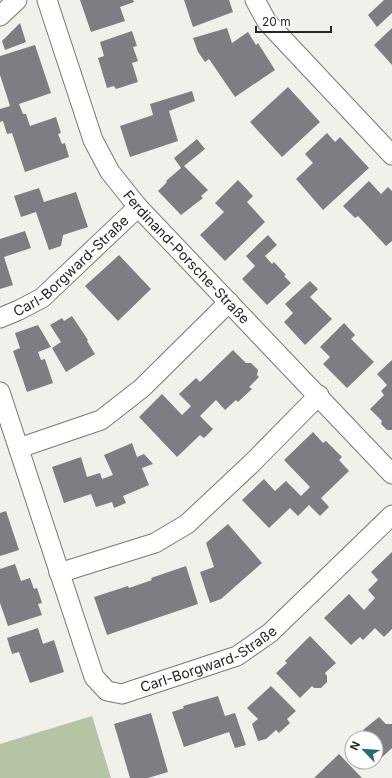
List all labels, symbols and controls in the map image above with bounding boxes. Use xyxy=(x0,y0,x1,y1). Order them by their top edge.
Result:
scale bar xyxy=(256,8,331,34)
text: 20 m xyxy=(262,14,291,29)
street label: Ferdinand-Porsche-Straße xyxy=(120,187,253,327)
street label: Carl-Borgward-Straße xyxy=(10,211,132,319)
street label: Carl-Borgward-Straße xyxy=(138,622,280,695)
north arrow xyxy=(344,730,384,770)
text: N xyxy=(347,739,363,753)

